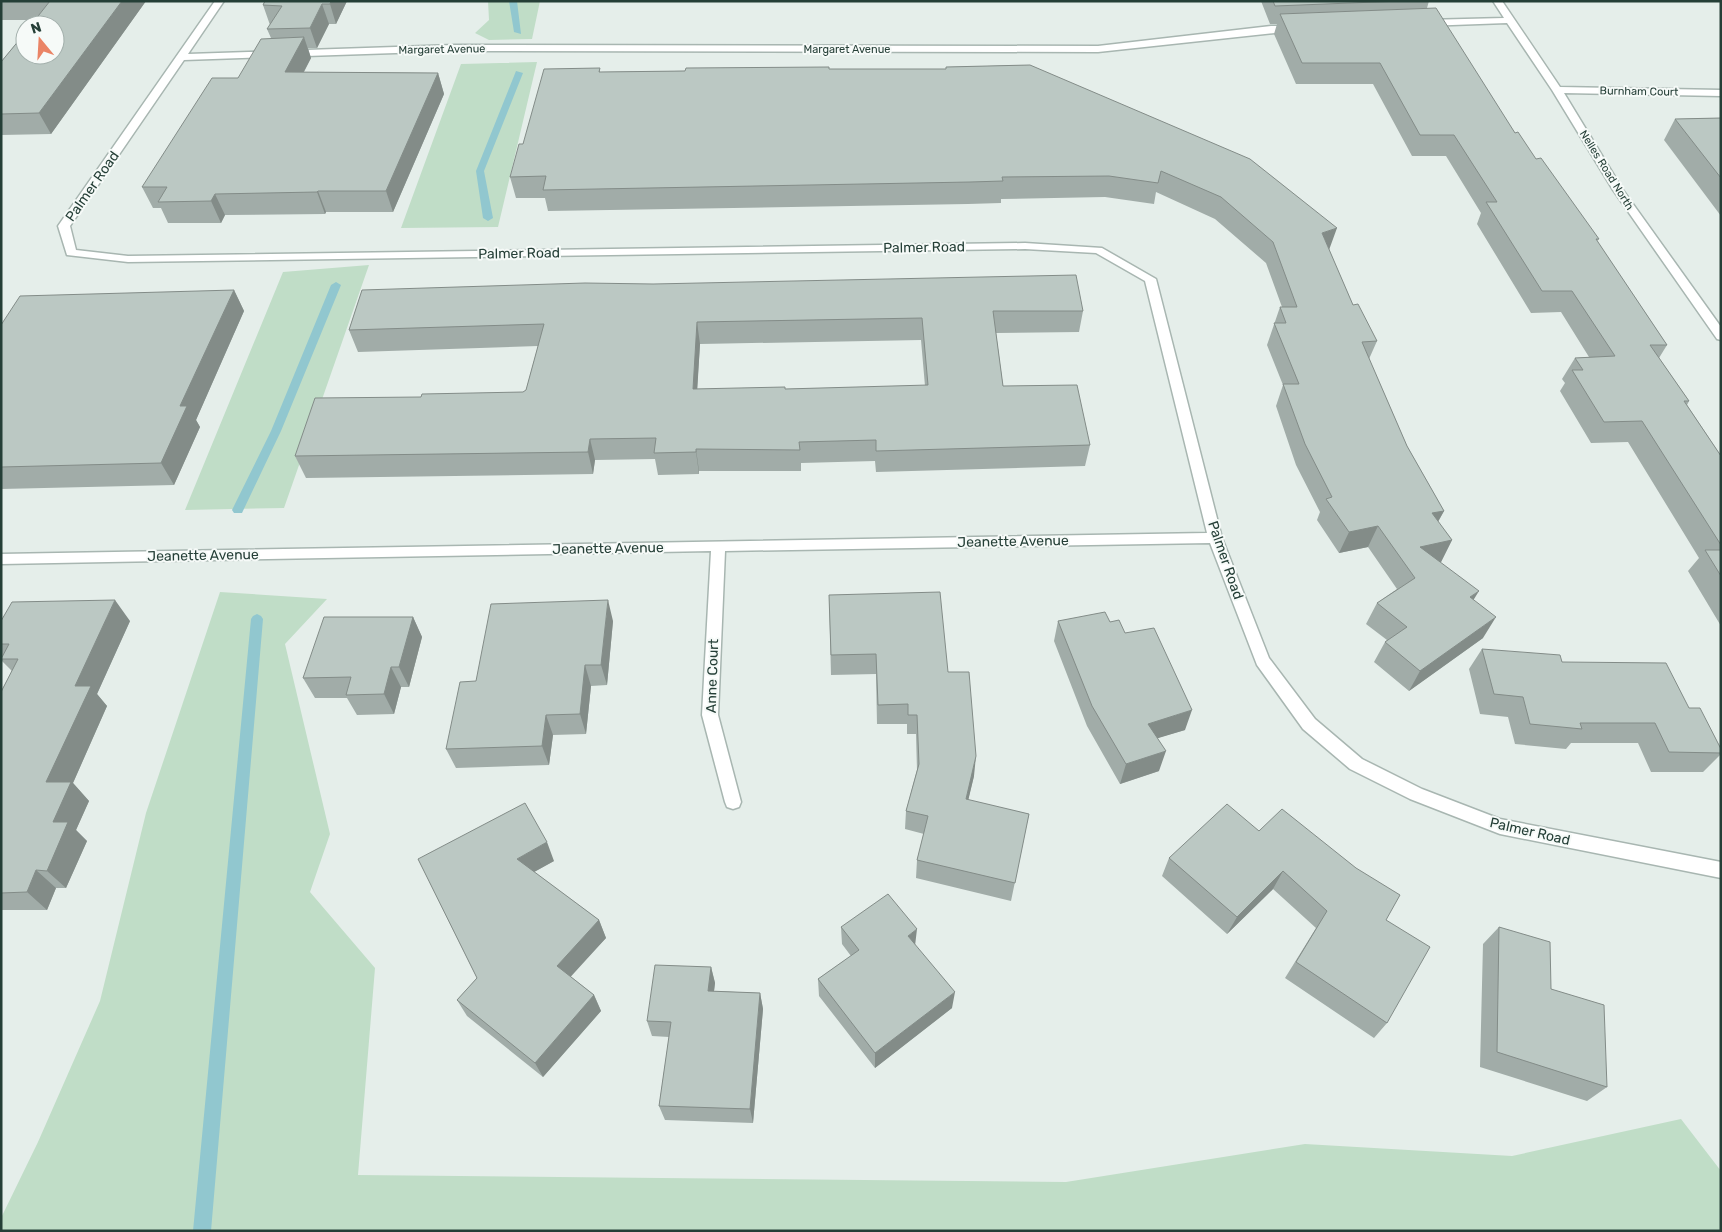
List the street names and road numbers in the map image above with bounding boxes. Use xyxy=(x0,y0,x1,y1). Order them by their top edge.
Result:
street label: Margaret Avenue xyxy=(398,42,486,57)
street label: Margaret Avenue xyxy=(804,43,890,56)
street label: Burnham Court xyxy=(1599,84,1679,99)
street label: Nelles Road North xyxy=(1577,128,1636,213)
street label: Palmer Road xyxy=(62,148,123,225)
street label: Palmer Road xyxy=(883,238,965,257)
street label: Palmer Road xyxy=(478,244,560,263)
street label: Palmer Road xyxy=(1204,519,1247,602)
street label: Jeanette Avenue xyxy=(957,532,1069,551)
street label: Jeanette Avenue xyxy=(552,539,664,558)
street label: Jeanette Avenue xyxy=(147,546,259,565)
street label: Anne Court xyxy=(703,638,722,713)
street label: Palmer Road xyxy=(1488,814,1572,849)

